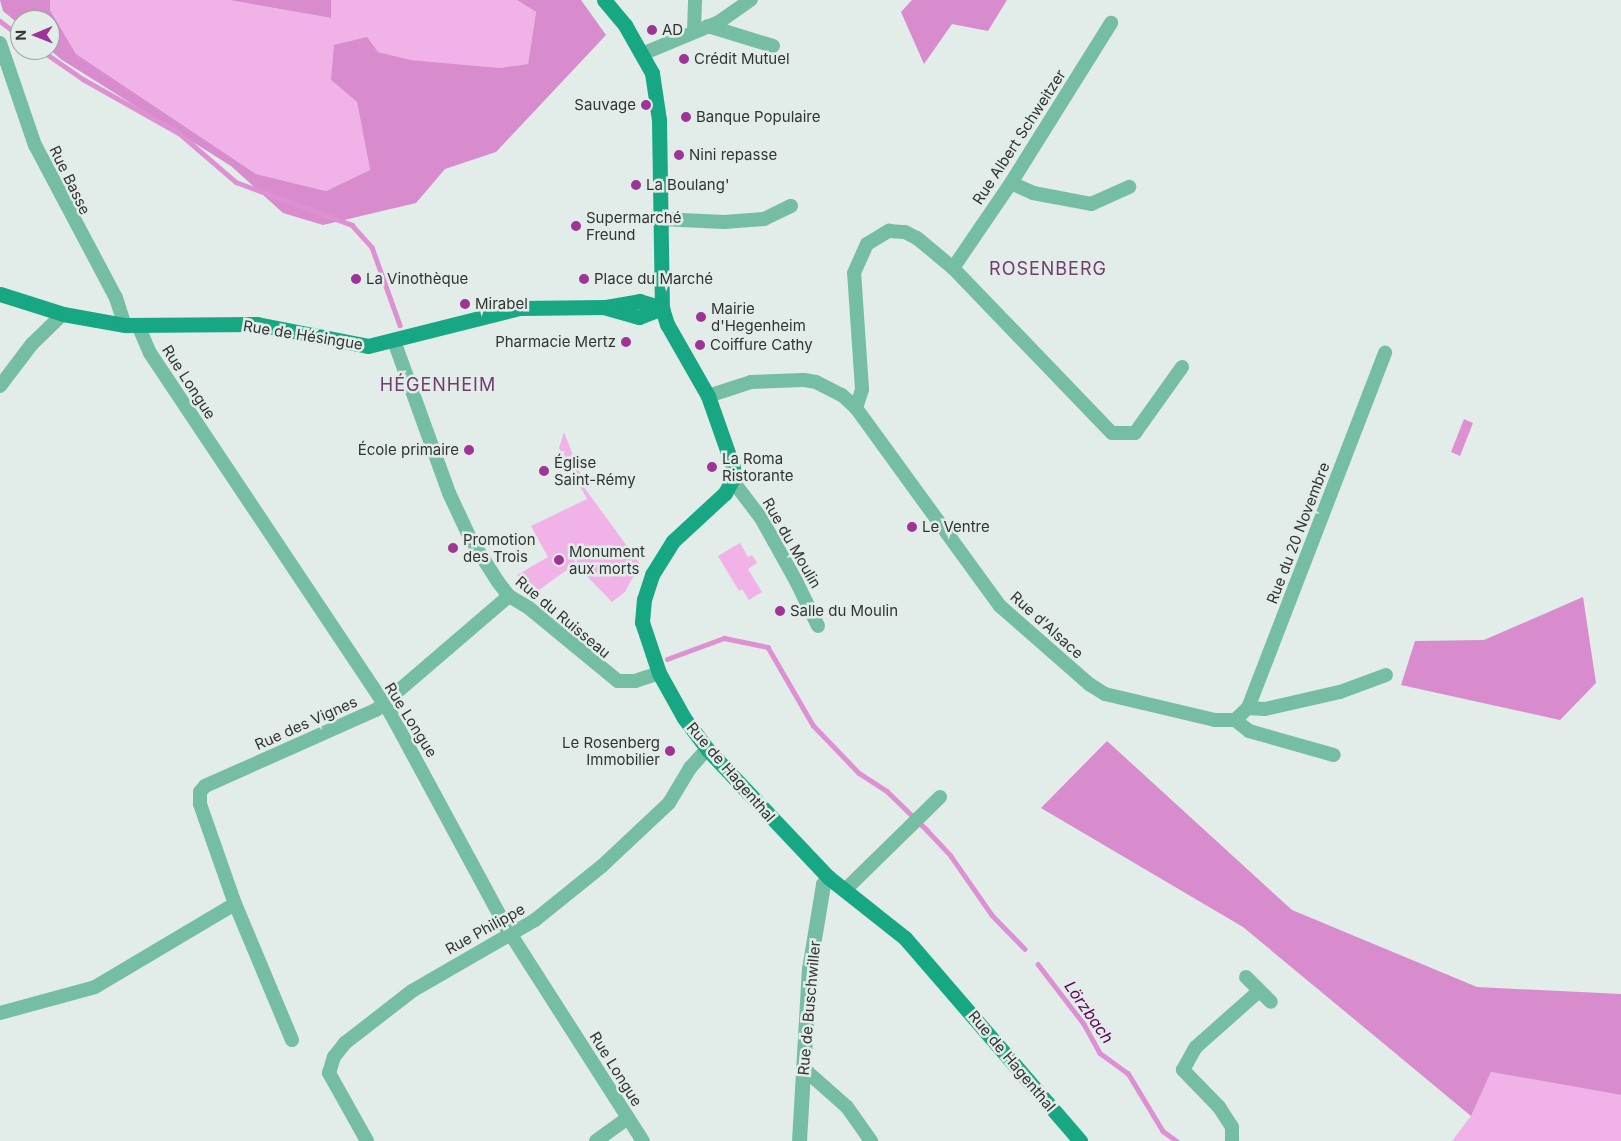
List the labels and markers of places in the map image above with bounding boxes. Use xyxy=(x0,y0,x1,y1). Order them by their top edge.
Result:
place label: AD xyxy=(662,21,683,39)
marker: AD xyxy=(646,24,658,36)
place label: Crédit Mutuel xyxy=(694,50,790,68)
marker: Crédit Mutuel xyxy=(678,53,690,65)
place label: Sauvage xyxy=(574,96,636,114)
marker: Sauvage xyxy=(640,99,652,111)
place label: Banque Populaire xyxy=(696,108,820,126)
marker: Banque Populaire xyxy=(680,111,692,123)
place label: Nini repasse xyxy=(689,146,777,164)
marker: Nini repasse xyxy=(673,149,685,161)
place label: La Boulang' xyxy=(646,176,729,194)
marker: La Boulang' xyxy=(630,179,642,191)
place label: Supermarché Freund xyxy=(586,208,681,243)
marker: Supermarché Freund xyxy=(570,220,582,232)
place label: La Vinothèque xyxy=(366,270,468,288)
place label: Place du Marché xyxy=(594,270,713,288)
marker: La Vinothèque xyxy=(350,273,362,285)
marker: Place du Marché xyxy=(578,273,590,285)
place label: Mirabel xyxy=(475,295,528,313)
marker: Mirabel xyxy=(459,298,471,310)
place label: Mairie d'Hegenheim xyxy=(711,299,806,334)
marker: Mairie d'Hegenheim xyxy=(695,311,707,323)
place label: Pharmacie Mertz xyxy=(495,333,616,351)
marker: Pharmacie Mertz xyxy=(620,336,632,348)
place label: Coiffure Cathy xyxy=(710,336,813,354)
marker: Coiffure Cathy xyxy=(694,339,706,351)
place label: École primaire xyxy=(358,441,459,459)
marker: École primaire xyxy=(463,444,475,456)
place label: La Roma Ristorante xyxy=(722,449,793,484)
place label: Église Saint-Rémy xyxy=(554,453,636,488)
marker: La Roma Ristorante xyxy=(706,461,718,473)
marker: Église Saint-Rémy xyxy=(538,465,550,477)
place label: Le Ventre xyxy=(922,518,990,536)
marker: Le Ventre xyxy=(906,521,918,533)
place label: Promotion des Trois xyxy=(463,530,536,565)
marker: Promotion des Trois xyxy=(447,542,459,554)
place label: Monument aux morts xyxy=(569,542,645,577)
marker: Monument aux morts xyxy=(553,554,565,566)
place label: Salle du Moulin xyxy=(790,602,898,620)
marker: Salle du Moulin xyxy=(774,605,786,617)
place label: Le Rosenberg Immobilier xyxy=(562,733,660,768)
marker: Le Rosenberg Immobilier xyxy=(664,745,676,757)

